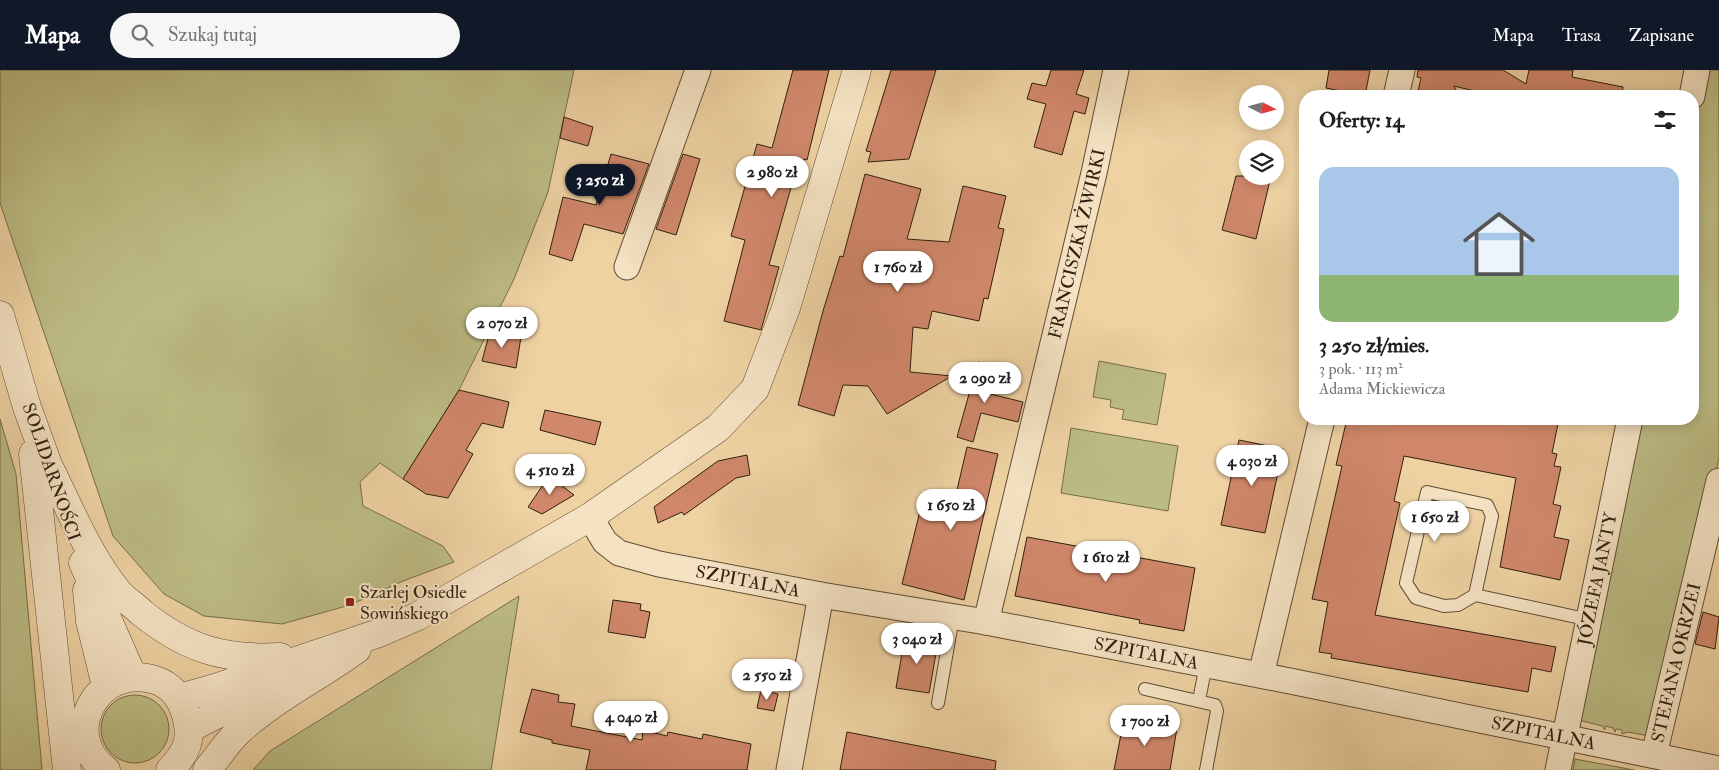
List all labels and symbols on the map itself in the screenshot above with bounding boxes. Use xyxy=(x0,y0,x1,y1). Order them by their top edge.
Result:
north arrow xyxy=(1239,85,1284,130)
street label: FRANCISZKA ŻWIRKI xyxy=(1043,146,1110,341)
pin: 2 980 zł xyxy=(720,156,824,198)
pin: 3 250 zł xyxy=(548,164,652,206)
pin: 1 760 zł xyxy=(846,250,950,293)
pin: 2 070 zł xyxy=(450,306,554,349)
pin: 2 090 zł xyxy=(933,362,1037,404)
street label: SOLIDARNOŚCI xyxy=(17,400,85,544)
pin: 4 030 zł xyxy=(1200,444,1304,487)
pin: 4 510 zł xyxy=(498,454,602,496)
pin: 1 650 zł xyxy=(899,488,1003,531)
pin: 1 650 zł xyxy=(1383,500,1487,543)
street label: JÓZEFA JANTY xyxy=(1572,510,1622,648)
pin: 1 610 zł xyxy=(1054,540,1158,583)
street label: SZPITALNA xyxy=(694,560,803,602)
street label: STEFANA OKRZEI xyxy=(1646,580,1706,745)
place label: Szarlej Osiedle Sowińskiego xyxy=(360,581,467,625)
marker: Szarlej Osiedle Sowińskiego xyxy=(344,596,356,608)
pin: 3 040 zł xyxy=(865,622,969,665)
street label: SZPITALNA xyxy=(1092,632,1201,675)
pin: 2 550 zł xyxy=(715,658,819,701)
pin: 4 040 zł xyxy=(579,700,683,743)
pin: 1 700 zł xyxy=(1093,704,1197,747)
street label: SZPITALNA xyxy=(1489,711,1598,755)

